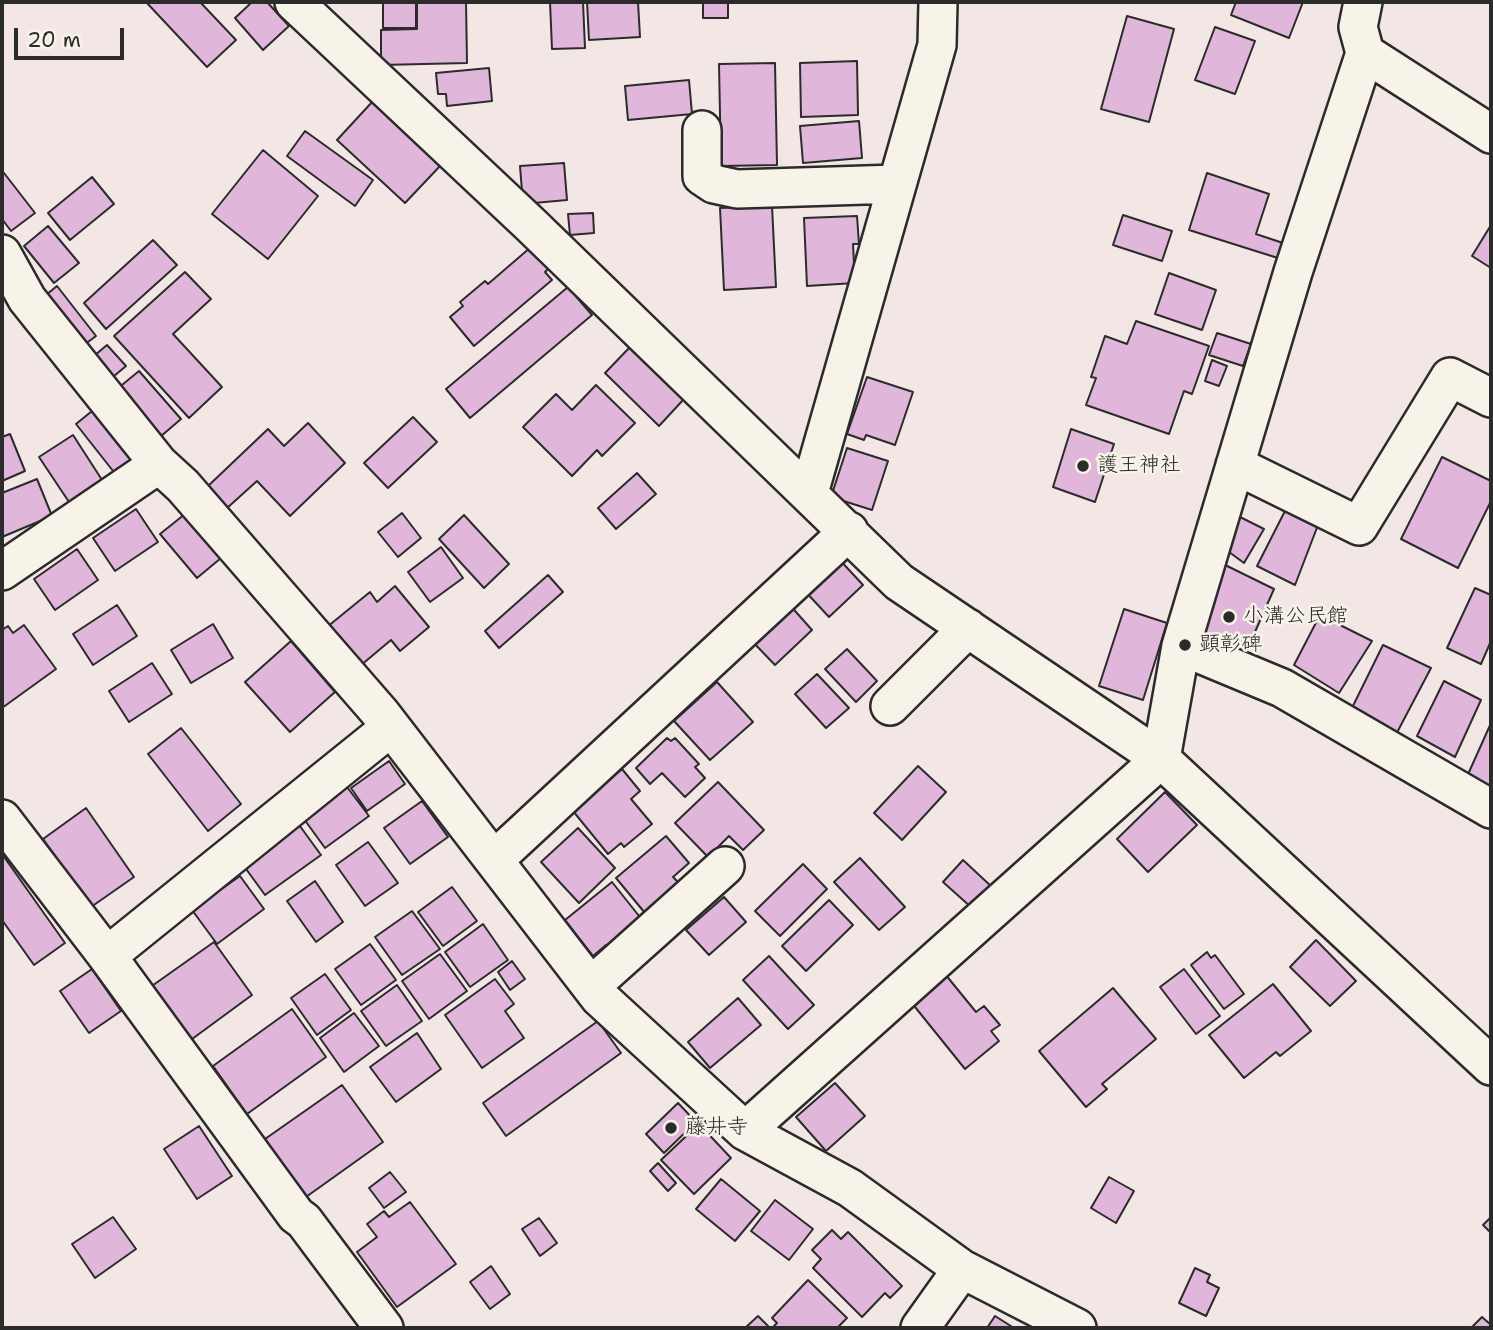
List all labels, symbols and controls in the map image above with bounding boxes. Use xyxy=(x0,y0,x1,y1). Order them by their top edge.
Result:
scale bar xyxy=(18,14,128,58)
text: 20 m xyxy=(27,26,81,54)
place label: 護王神社 xyxy=(1097,453,1181,479)
marker: 護王神社 xyxy=(1075,458,1091,474)
place label: 小溝公民館 xyxy=(1243,604,1348,630)
marker: 小溝公民館 xyxy=(1221,609,1237,625)
place label: 顕彰碑 xyxy=(1199,632,1262,658)
marker: 顕彰碑 xyxy=(1177,637,1193,653)
place label: 藤井寺 xyxy=(685,1115,748,1141)
marker: 藤井寺 xyxy=(663,1120,679,1136)

